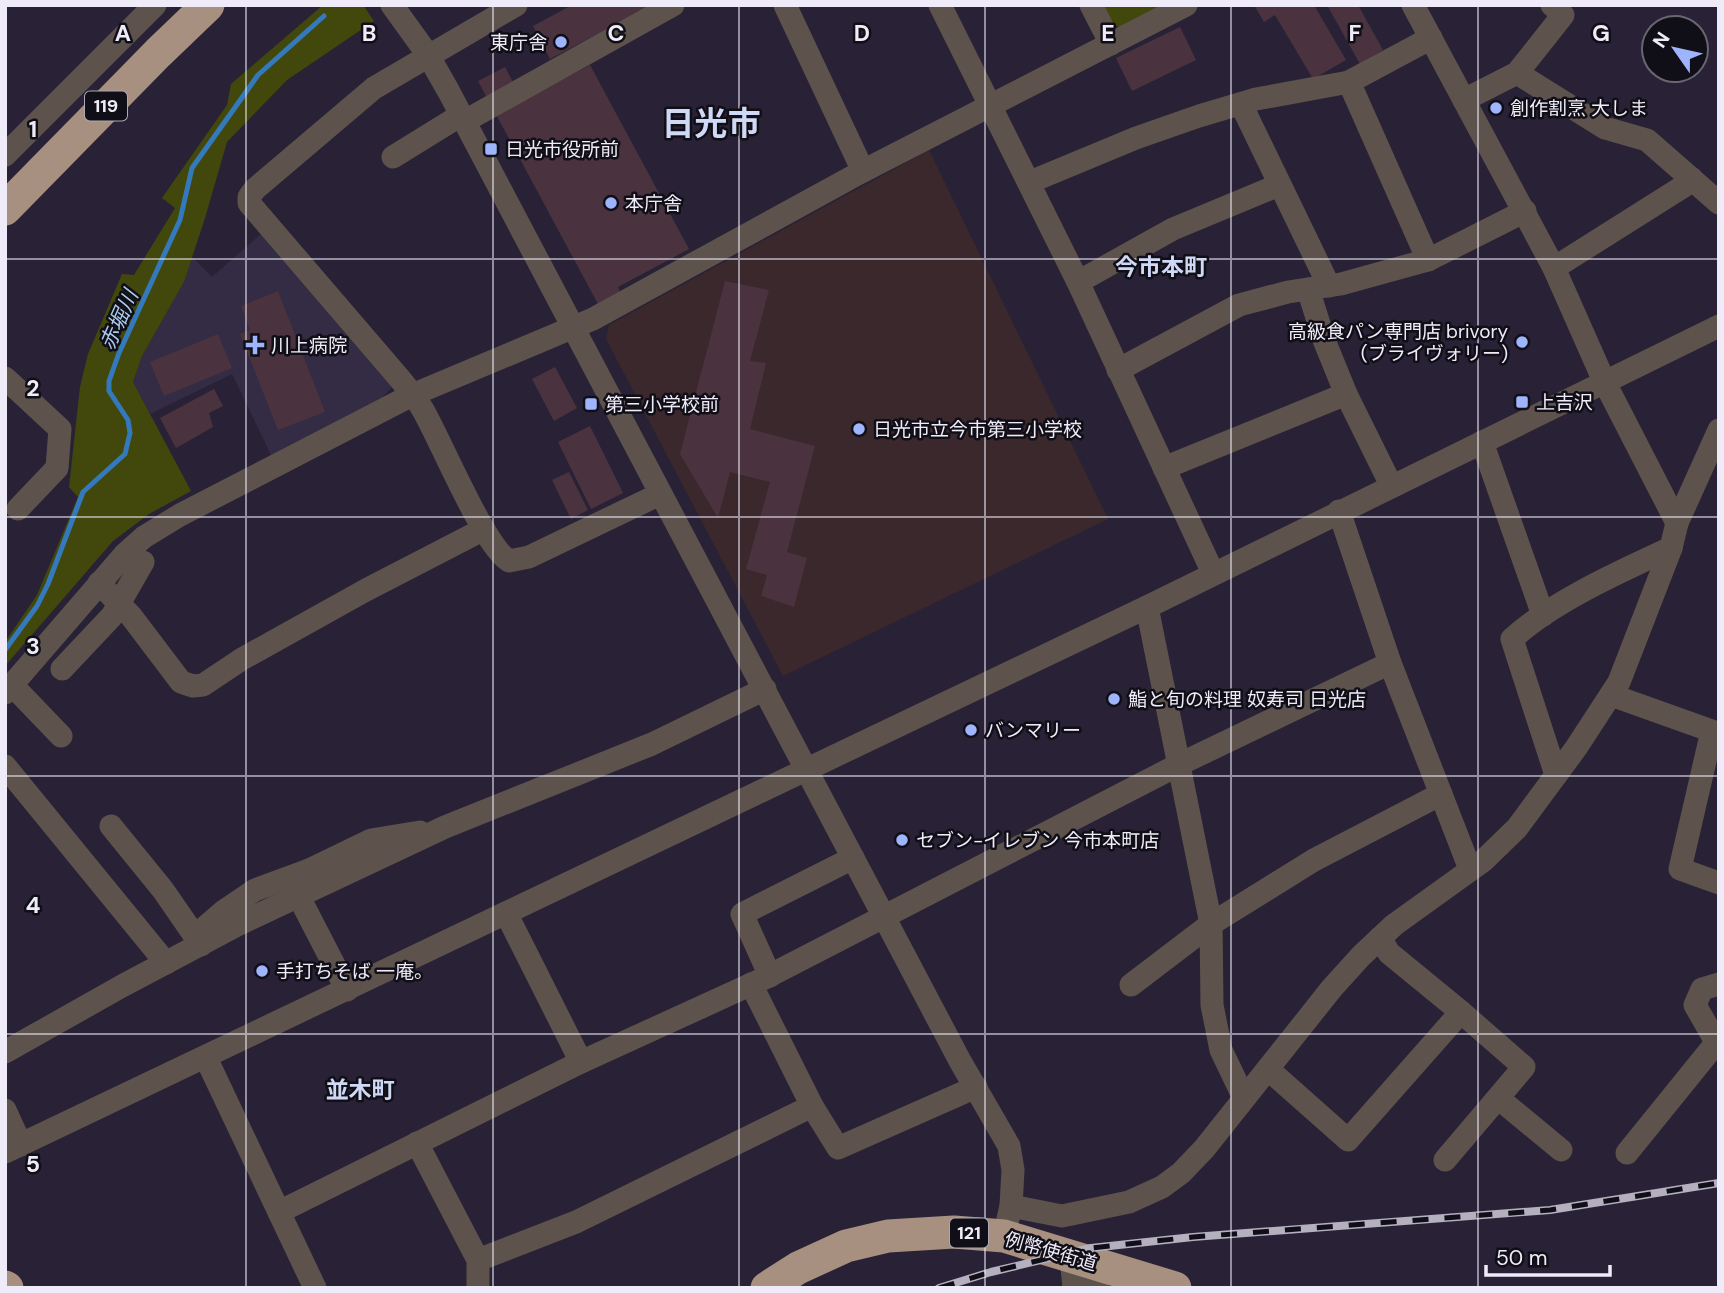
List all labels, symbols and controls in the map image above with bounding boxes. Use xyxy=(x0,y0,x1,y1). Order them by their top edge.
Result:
north arrow xyxy=(1640,14,1710,84)
text: A xyxy=(115,18,131,48)
text: B xyxy=(362,18,376,48)
text: C xyxy=(608,18,624,48)
text: D xyxy=(854,18,870,48)
text: E xyxy=(1101,18,1115,48)
text: F xyxy=(1349,18,1362,48)
text: G xyxy=(1592,18,1610,48)
text: N xyxy=(1647,27,1676,53)
place label: 東庁舎 xyxy=(490,30,547,55)
marker: 東庁舎 xyxy=(553,34,569,50)
road number: 119 xyxy=(85,92,127,120)
place label: 創作割烹 大しま xyxy=(1510,96,1648,121)
marker: 創作割烹 大しま xyxy=(1488,100,1504,116)
district label: 日光市 xyxy=(662,102,761,145)
text: 1 xyxy=(29,114,37,144)
place label: 日光市役所前 xyxy=(505,137,619,162)
marker: 日光市役所前 xyxy=(483,141,499,157)
place label: 本庁舎 xyxy=(625,191,682,216)
marker: 本庁舎 xyxy=(603,195,619,211)
district label: 今市本町 xyxy=(1115,252,1207,282)
water label: 赤堀川 xyxy=(93,284,145,354)
place label: 高級食パン専門店 brivory (ブライヴォリー) xyxy=(1288,319,1508,366)
place label: 川上病院 xyxy=(271,333,347,358)
marker: 高級食パン専門店 brivory (ブライヴォリー) xyxy=(1514,334,1530,350)
marker: 川上病院 xyxy=(245,335,265,355)
text: 2 xyxy=(26,373,40,403)
place label: 上吉沢 xyxy=(1536,390,1593,415)
place label: 第三小学校前 xyxy=(605,392,719,417)
marker: 上吉沢 xyxy=(1514,394,1530,410)
marker: 第三小学校前 xyxy=(583,396,599,412)
place label: 日光市立今市第三小学校 xyxy=(873,417,1082,442)
marker: 日光市立今市第三小学校 xyxy=(851,421,867,437)
text: 3 xyxy=(26,631,40,661)
place label: 鮨と旬の料理 奴寿司 日光店 xyxy=(1128,687,1366,712)
marker: 鮨と旬の料理 奴寿司 日光店 xyxy=(1106,691,1122,707)
place label: バンマリー xyxy=(985,718,1081,743)
marker: バンマリー xyxy=(963,722,979,738)
place label: セブン-イレブン 今市本町店 xyxy=(916,828,1159,853)
marker: セブン-イレブン 今市本町店 xyxy=(894,832,910,848)
text: 4 xyxy=(26,890,41,920)
place label: 手打ちそば 一庵。 xyxy=(276,959,433,984)
marker: 手打ちそば 一庵。 xyxy=(254,963,270,979)
district label: 並木町 xyxy=(326,1075,395,1105)
text: 5 xyxy=(26,1149,40,1179)
road number: 121 xyxy=(950,1218,988,1248)
street label: 例幣使街道 xyxy=(1002,1226,1100,1277)
scale bar xyxy=(1486,1234,1610,1278)
text: 50 m xyxy=(1496,1244,1547,1272)

